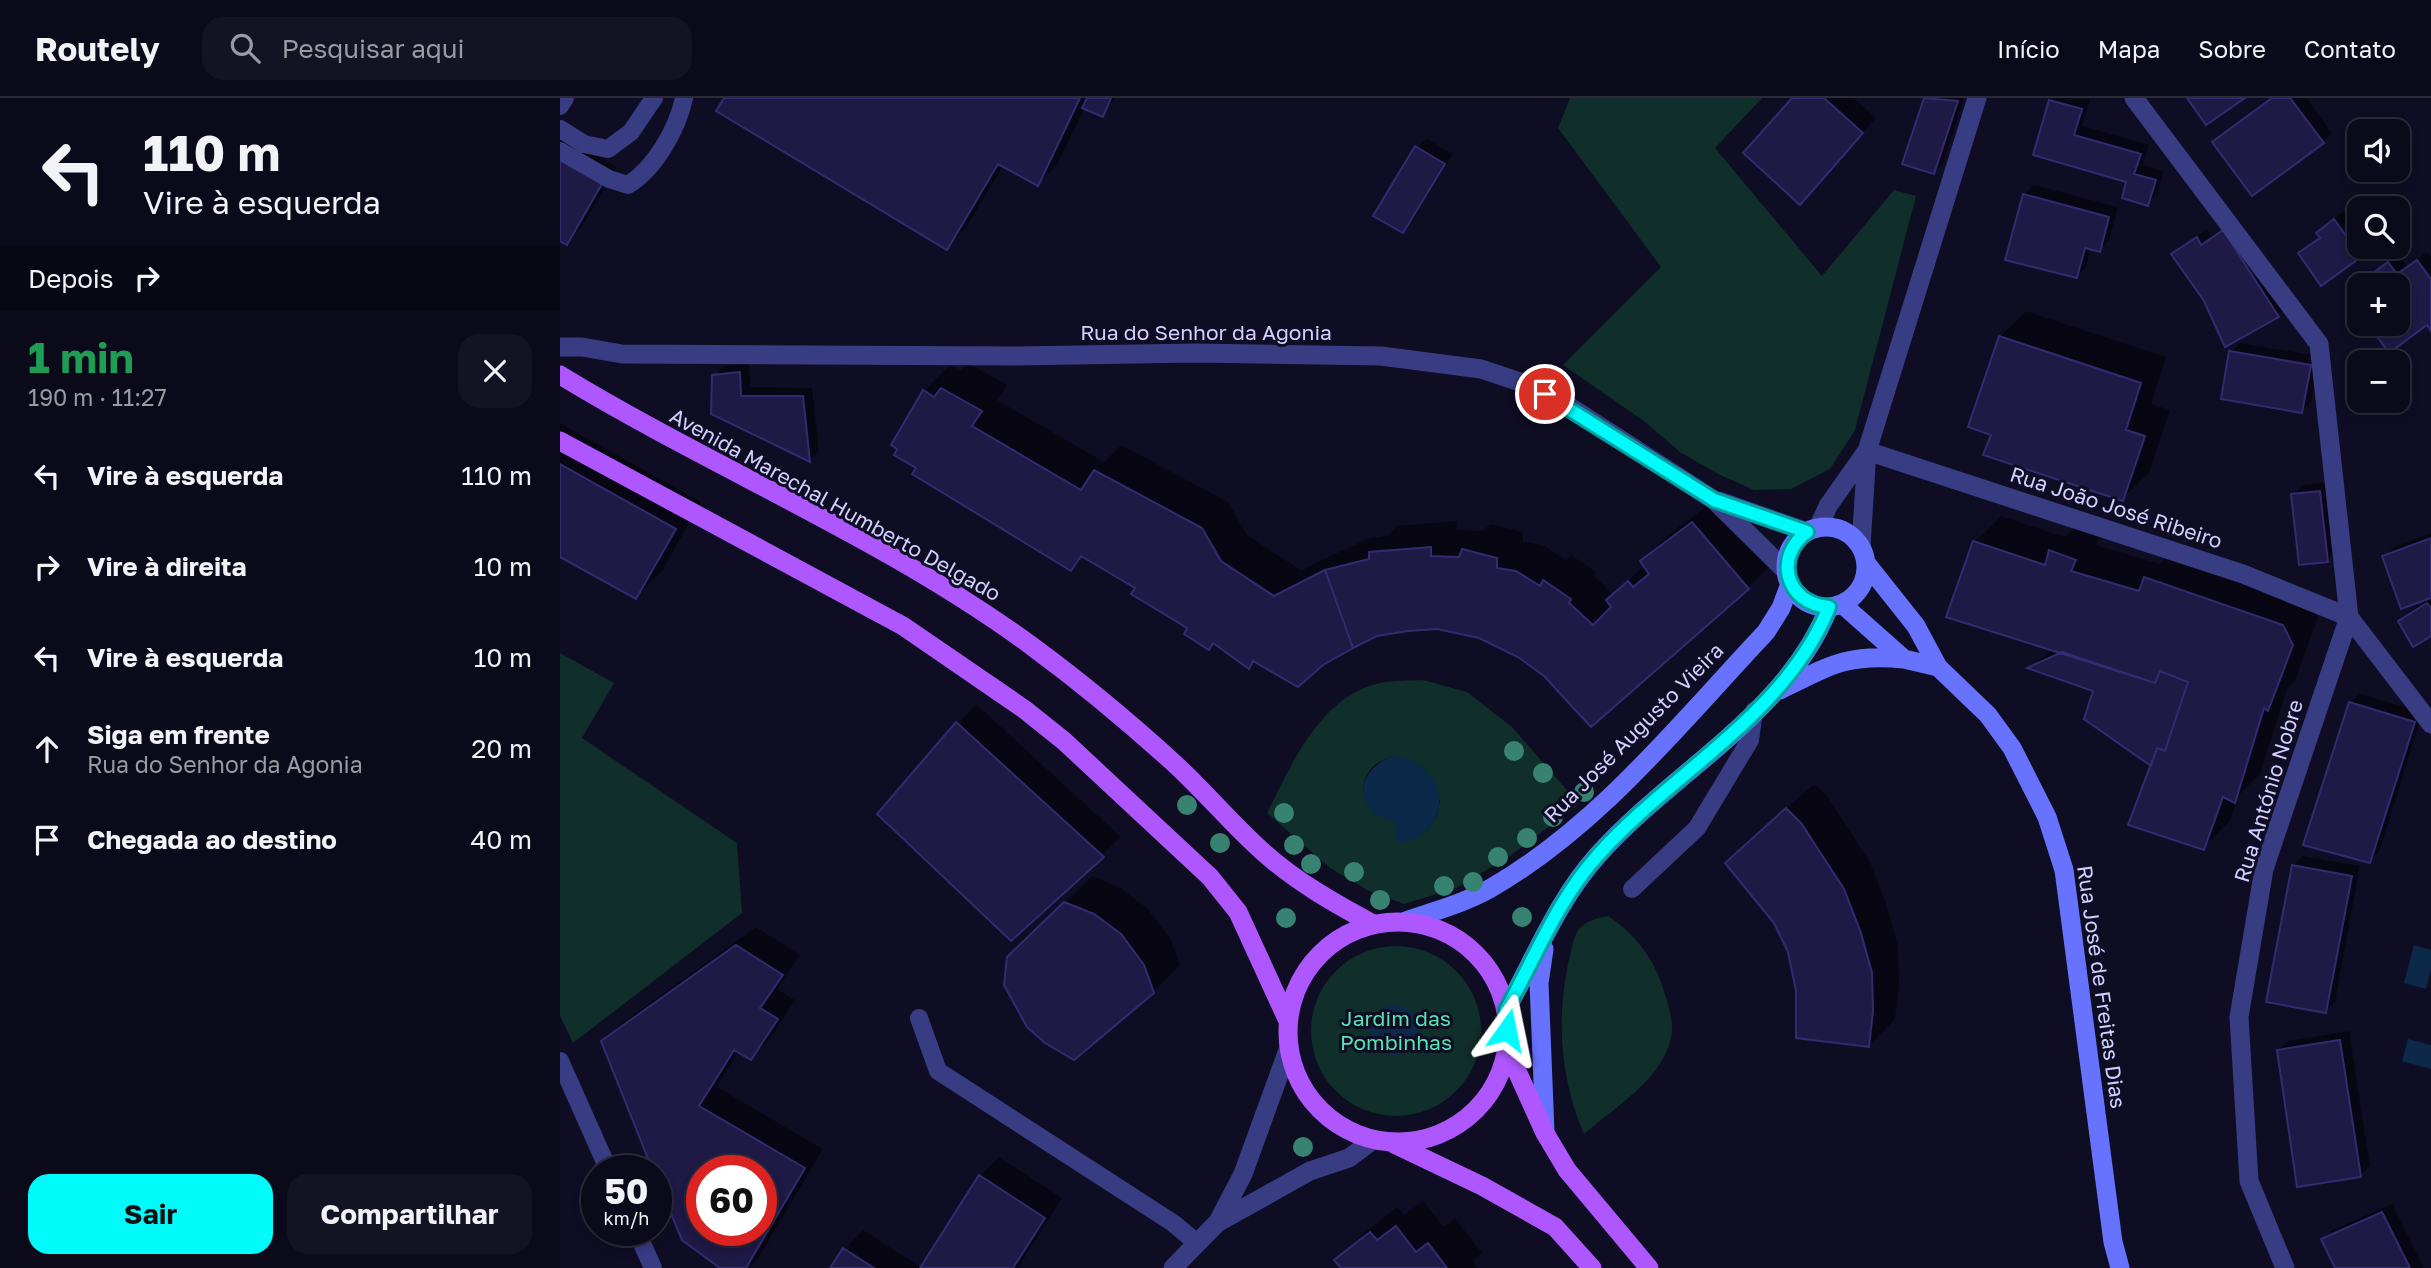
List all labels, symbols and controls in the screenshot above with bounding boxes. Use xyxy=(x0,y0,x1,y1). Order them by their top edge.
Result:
search box xyxy=(202,17,692,80)
text: Routely xyxy=(35,29,160,68)
icon: search xyxy=(226,29,264,67)
text: Pesquisar aqui xyxy=(282,33,465,64)
text: Início xyxy=(1997,34,2060,63)
text: Mapa xyxy=(2098,34,2160,63)
text: Sobre xyxy=(2198,34,2266,63)
text: Contato xyxy=(2304,34,2396,63)
map controls xyxy=(2347,119,2410,413)
button: sound xyxy=(2347,119,2410,182)
text: 110 m xyxy=(143,123,280,182)
icon: left xyxy=(28,126,119,217)
text: Vire à esquerda xyxy=(143,183,381,221)
button: search xyxy=(2347,196,2410,259)
icon: right xyxy=(128,259,166,297)
text: Depois xyxy=(28,263,114,294)
button: + xyxy=(2347,273,2410,336)
street label: Rua do Senhor da Agonia xyxy=(1080,319,1332,345)
text: 1 min xyxy=(28,332,134,382)
button: close xyxy=(458,334,532,408)
button: − xyxy=(2347,350,2410,413)
pin xyxy=(1515,364,1575,424)
icon: arrive xyxy=(1526,375,1564,413)
text: 190 m · 11:27 xyxy=(28,383,167,411)
street label: Avenida Marechal Humberto Delgado xyxy=(666,402,1005,606)
icon: left xyxy=(28,457,66,495)
text: Vire à esquerda xyxy=(87,460,283,491)
text: 110 m xyxy=(461,460,532,491)
street label: Rua João José Ribeiro xyxy=(2007,460,2226,554)
icon: right xyxy=(28,548,66,586)
text: Vire à direita xyxy=(87,551,247,582)
text: 10 m xyxy=(474,551,532,582)
street label: Rua José Augusto Vieira xyxy=(1538,637,1728,827)
icon: left xyxy=(28,639,66,677)
text: Vire à esquerda xyxy=(87,642,283,673)
text: 10 m xyxy=(474,642,532,673)
street label: Rua António Nobre xyxy=(2228,696,2308,885)
text: Siga em frente xyxy=(87,719,270,750)
icon: ahead xyxy=(28,730,66,768)
text: 20 m xyxy=(471,733,532,764)
text: Rua do Senhor da Agonia xyxy=(87,750,363,778)
icon: arrive xyxy=(28,821,66,859)
text: Chegada ao destino xyxy=(87,824,337,855)
text: 40 m xyxy=(471,824,532,855)
street label: Rua José de Freitas Dias xyxy=(2072,864,2132,1110)
position arrow xyxy=(1470,993,1544,1067)
park label: Jardim das Pombinhas xyxy=(1340,1005,1452,1055)
speed limit sign: 60 xyxy=(686,1155,777,1246)
text: 50 xyxy=(604,1170,649,1212)
button: Sair xyxy=(28,1174,273,1254)
button: Compartilhar xyxy=(287,1174,532,1254)
text: km/h xyxy=(604,1207,649,1229)

